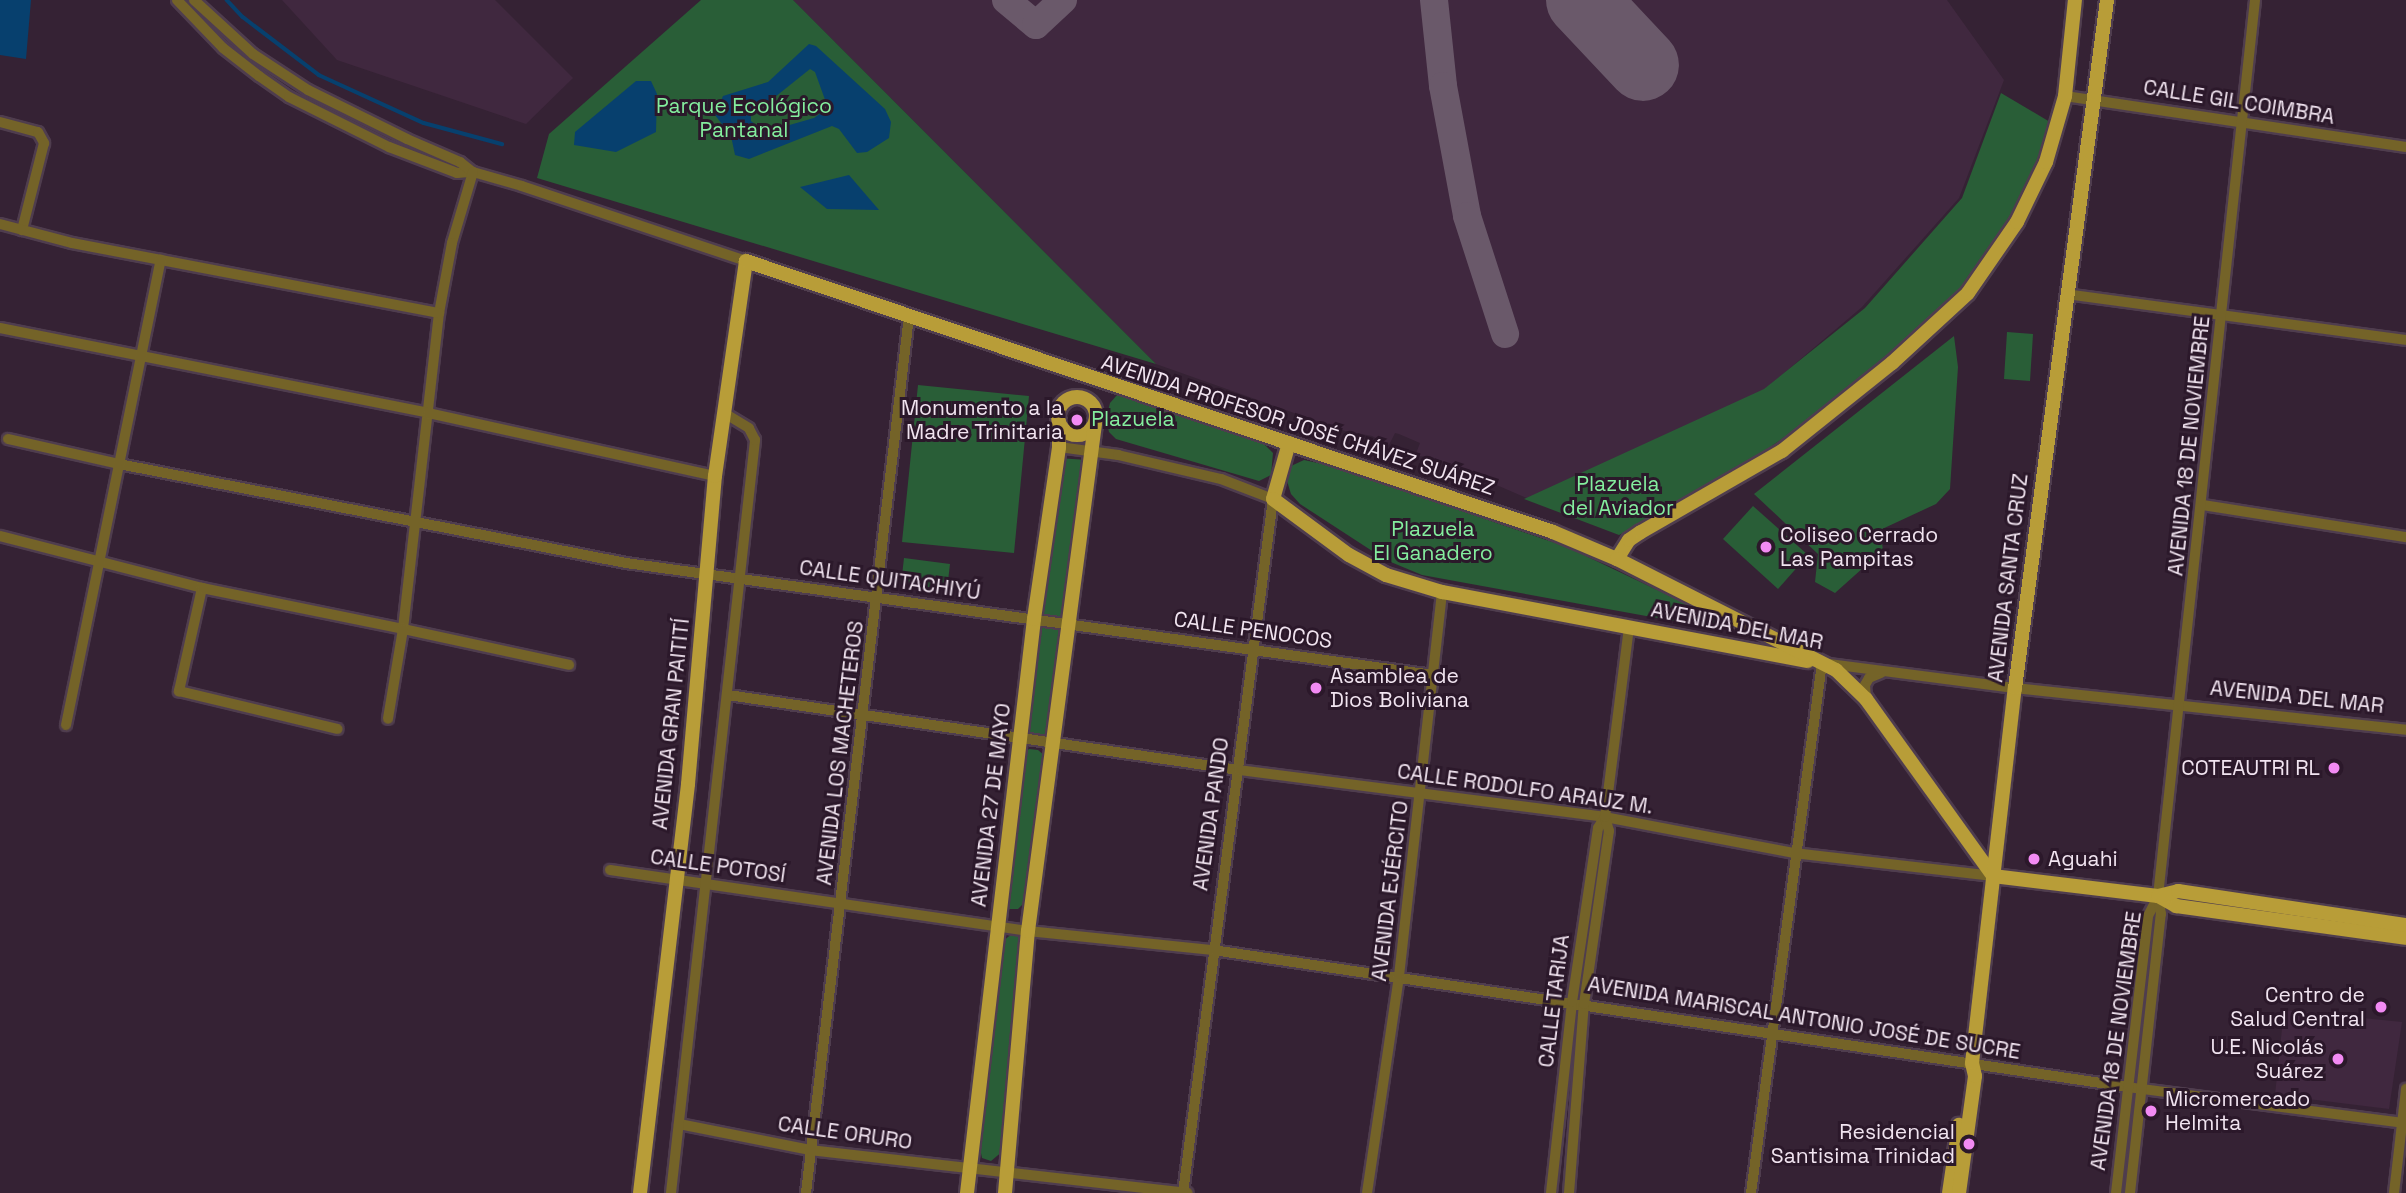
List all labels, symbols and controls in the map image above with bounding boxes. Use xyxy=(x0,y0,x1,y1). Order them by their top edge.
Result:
street label: CALLE GIL COIMBRA xyxy=(2141,74,2337,130)
park label: Parque Ecológico Pantanal xyxy=(656,93,832,143)
street label: AVENIDA 18 DE NOVIEMBRE xyxy=(2163,315,2215,577)
street label: AVENIDA PROFESOR JOSÉ CHÁVEZ SUÁREZ xyxy=(1098,349,1498,501)
place label: Monumento a la Madre Trinitaria xyxy=(901,395,1063,445)
park label: Plazuela xyxy=(1091,406,1175,432)
marker: Monumento a la Madre Trinitaria xyxy=(1069,412,1085,428)
park label: Plazuela del Aviador xyxy=(1562,471,1674,521)
street label: AVENIDA SANTA CRUZ xyxy=(1983,472,2033,684)
park label: Plazuela El Ganadero xyxy=(1373,516,1493,566)
place label: Coliseo Cerrado Las Pampitas xyxy=(1780,522,1938,572)
marker: Coliseo Cerrado Las Pampitas xyxy=(1758,539,1774,555)
street label: CALLE QUITACHIYÚ xyxy=(798,555,982,605)
street label: AVENIDA DEL MAR xyxy=(1648,597,1826,655)
street label: CALLE PENOCOS xyxy=(1172,606,1334,654)
street label: AVENIDA GRAN PAITITÍ xyxy=(647,617,695,831)
street label: AVENIDA LOS MACHETEROS xyxy=(811,619,869,887)
place label: Asamblea de Dios Boliviana xyxy=(1330,663,1469,713)
street label: AVENIDA DEL MAR xyxy=(2208,675,2386,719)
marker: Asamblea de Dios Boliviana xyxy=(1308,680,1324,696)
street label: AVENIDA 27 DE MAYO xyxy=(966,702,1016,908)
street label: AVENIDA PANDO xyxy=(1188,736,1234,892)
place label: COTEAUTRI RL xyxy=(2181,755,2320,781)
street label: CALLE RODOLFO ARAUZ M. xyxy=(1396,759,1654,819)
marker: COTEAUTRI RL xyxy=(2326,760,2342,776)
street label: AVENIDA EJÉRCITO xyxy=(1366,799,1414,983)
street label: CALLE POTOSÍ xyxy=(649,844,787,888)
place label: Aguahi xyxy=(2048,846,2118,872)
marker: Aguahi xyxy=(2026,851,2042,867)
street label: AVENIDA 18 DE NOVIEMBRE xyxy=(2085,910,2147,1172)
street label: CALLE TARIJA xyxy=(1533,933,1575,1069)
street label: AVENIDA MARISCAL ANTONIO JOSÉ DE SUCRE xyxy=(1585,971,2023,1065)
place label: Centro de Salud Central xyxy=(2230,982,2365,1032)
marker: Centro de Salud Central xyxy=(2371,997,2391,1017)
place label: U.E. Nicolás Suárez xyxy=(2210,1034,2324,1084)
marker: U.E. Nicolás Suárez xyxy=(2330,1051,2346,1067)
place label: Micromercado Helmita xyxy=(2165,1086,2310,1136)
marker: Micromercado Helmita xyxy=(2143,1103,2159,1119)
street label: CALLE ORURO xyxy=(776,1111,914,1155)
place label: Residencial Santisima Trinidad xyxy=(1770,1119,1955,1169)
marker: Residencial Santisima Trinidad xyxy=(1961,1136,1977,1152)

